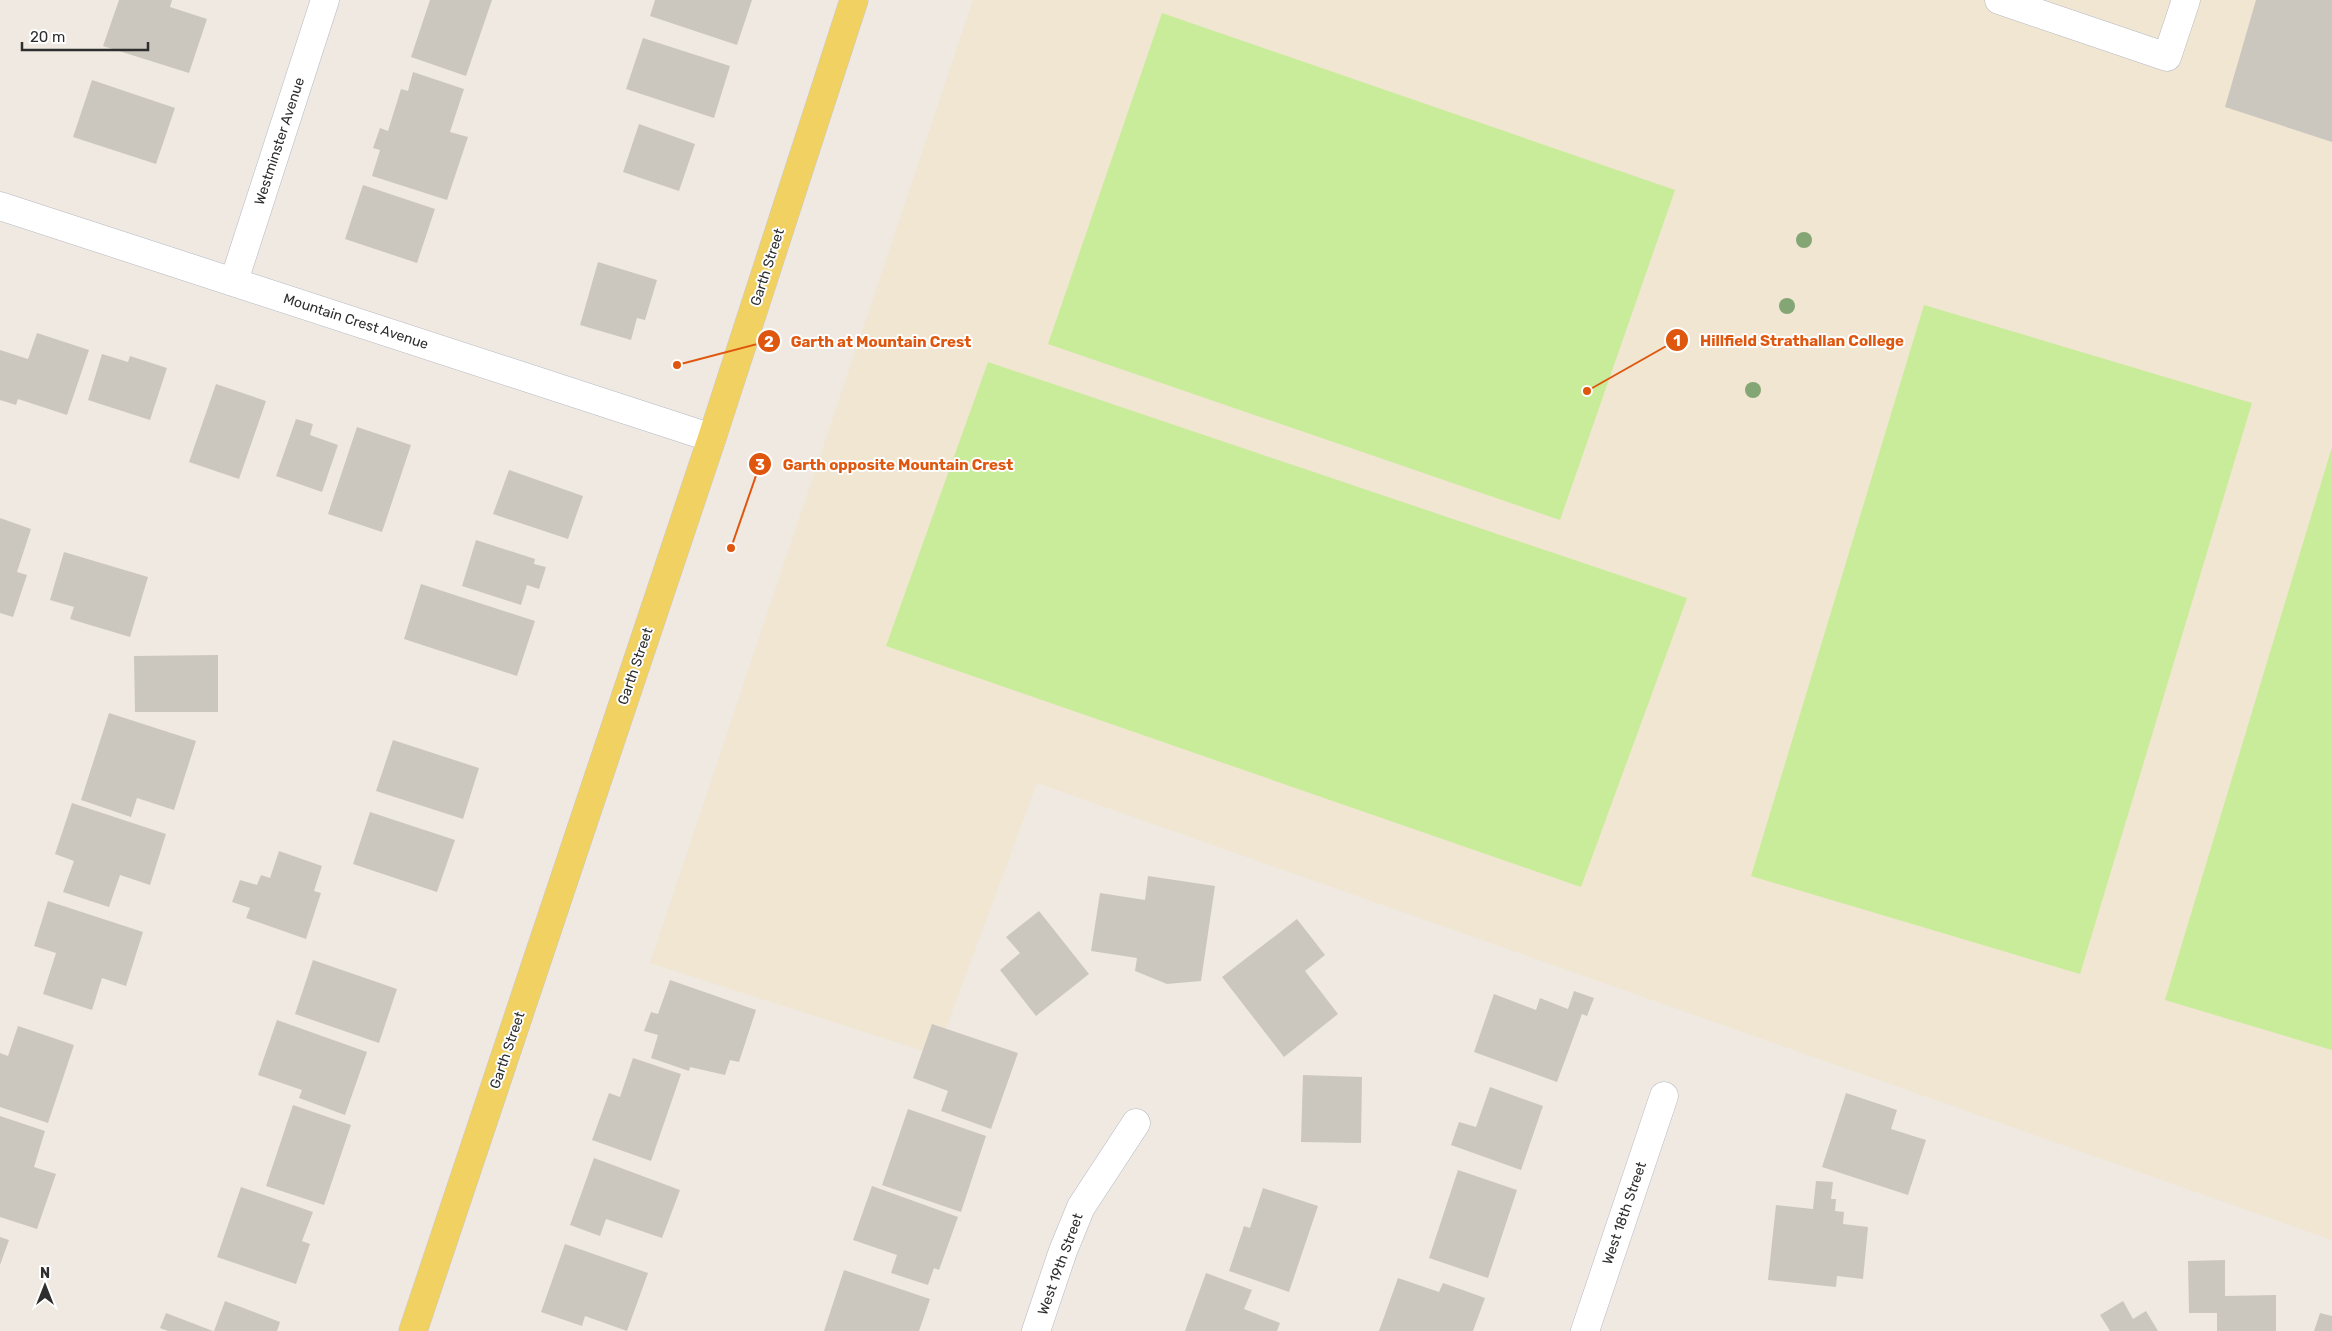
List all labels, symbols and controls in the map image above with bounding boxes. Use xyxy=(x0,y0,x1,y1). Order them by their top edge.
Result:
scale bar xyxy=(22,20,149,52)
text: 20 m xyxy=(30,28,65,46)
street label: Westminster Avenue xyxy=(251,75,308,207)
street label: Garth Street xyxy=(747,226,788,308)
street label: Mountain Crest Avenue xyxy=(281,290,431,353)
callout: Hillfield Strathallan College xyxy=(1665,325,1914,355)
callout: Garth at Mountain Crest xyxy=(756,326,982,356)
text: 1 xyxy=(1673,332,1681,350)
text: Hillfield Strathallan College xyxy=(1700,332,1904,350)
text: 2 xyxy=(764,333,774,351)
text: Garth at Mountain Crest xyxy=(791,333,971,351)
callout: Garth opposite Mountain Crest xyxy=(747,449,1023,479)
text: 3 xyxy=(755,456,765,474)
text: Garth opposite Mountain Crest xyxy=(783,456,1013,474)
street label: Garth Street xyxy=(614,625,657,707)
street label: Garth Street xyxy=(486,1009,529,1091)
street label: West 18th Street xyxy=(1599,1159,1650,1267)
street label: West 19th Street xyxy=(1034,1211,1087,1317)
north arrow xyxy=(20,1261,70,1311)
text: N xyxy=(40,1265,50,1282)

